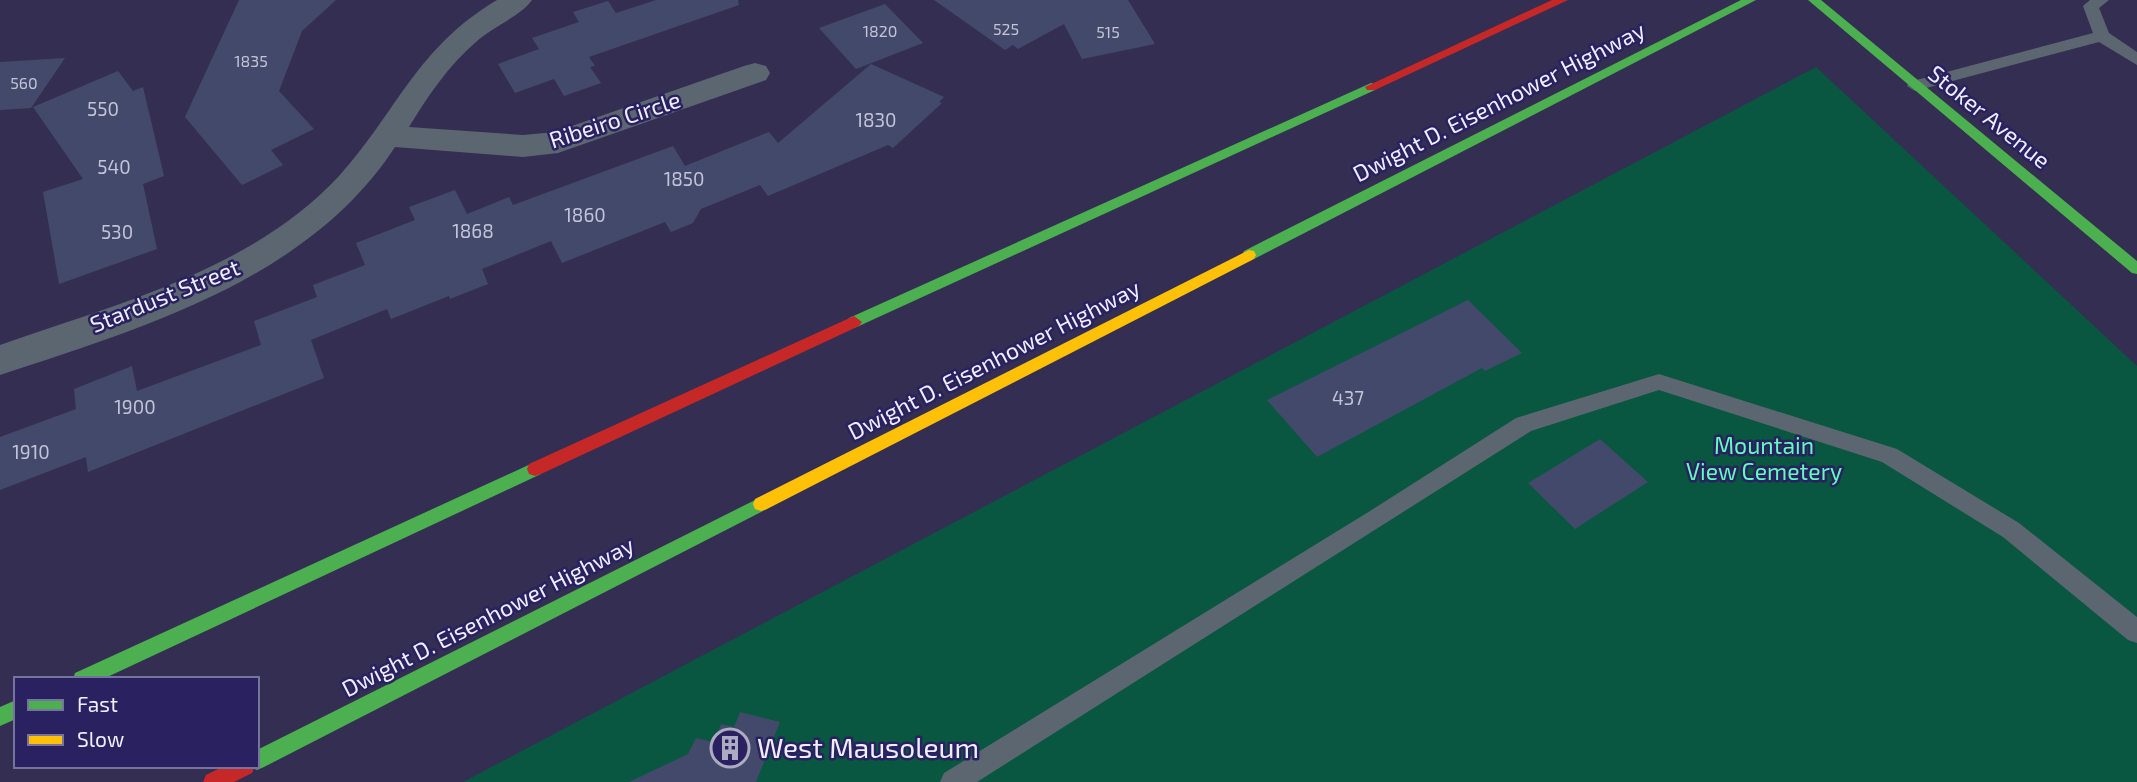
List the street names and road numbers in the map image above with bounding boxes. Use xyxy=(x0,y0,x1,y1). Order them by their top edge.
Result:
street label: Dwight D. Eisenhower Highway xyxy=(1348,15,1649,187)
street label: Stoker Avenue xyxy=(1923,59,2056,174)
street label: Ribeiro Circle xyxy=(546,85,684,153)
street label: Stardust Street xyxy=(86,252,244,338)
street label: Dwight D. Eisenhower Highway xyxy=(843,273,1144,445)
street label: Dwight D. Eisenhower Highway xyxy=(337,530,638,702)

